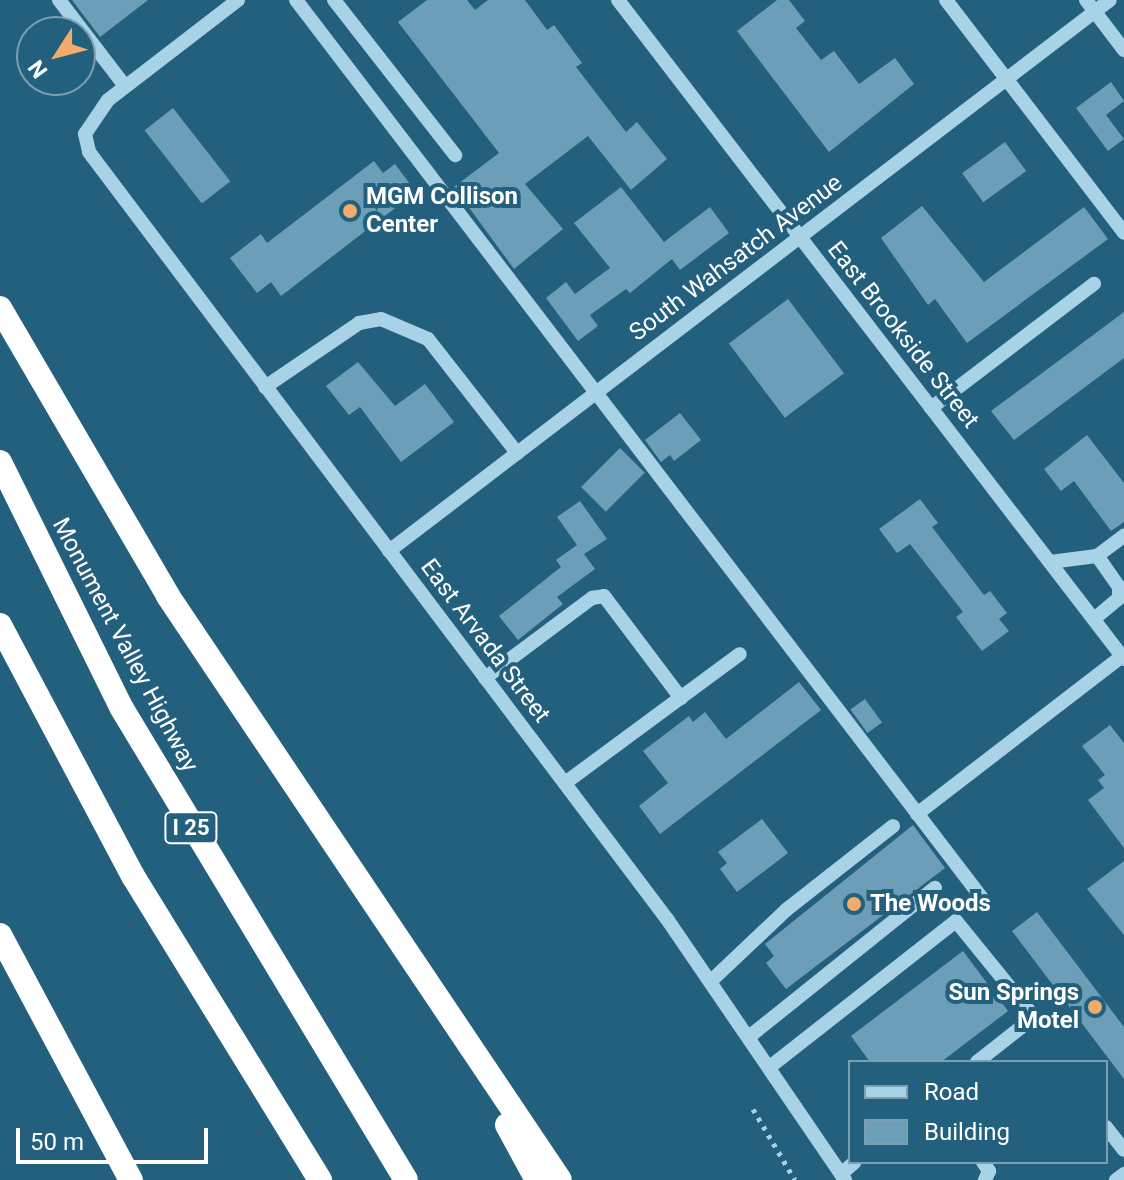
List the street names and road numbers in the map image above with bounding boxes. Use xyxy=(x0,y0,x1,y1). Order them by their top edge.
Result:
street label: South Wahsatch Avenue xyxy=(624,169,848,347)
street label: East Brookside Street xyxy=(821,236,985,434)
street label: Monument Valley Highway xyxy=(46,513,204,777)
street label: East Arvada Street xyxy=(414,554,556,728)
road number: I 25 xyxy=(163,810,219,846)

